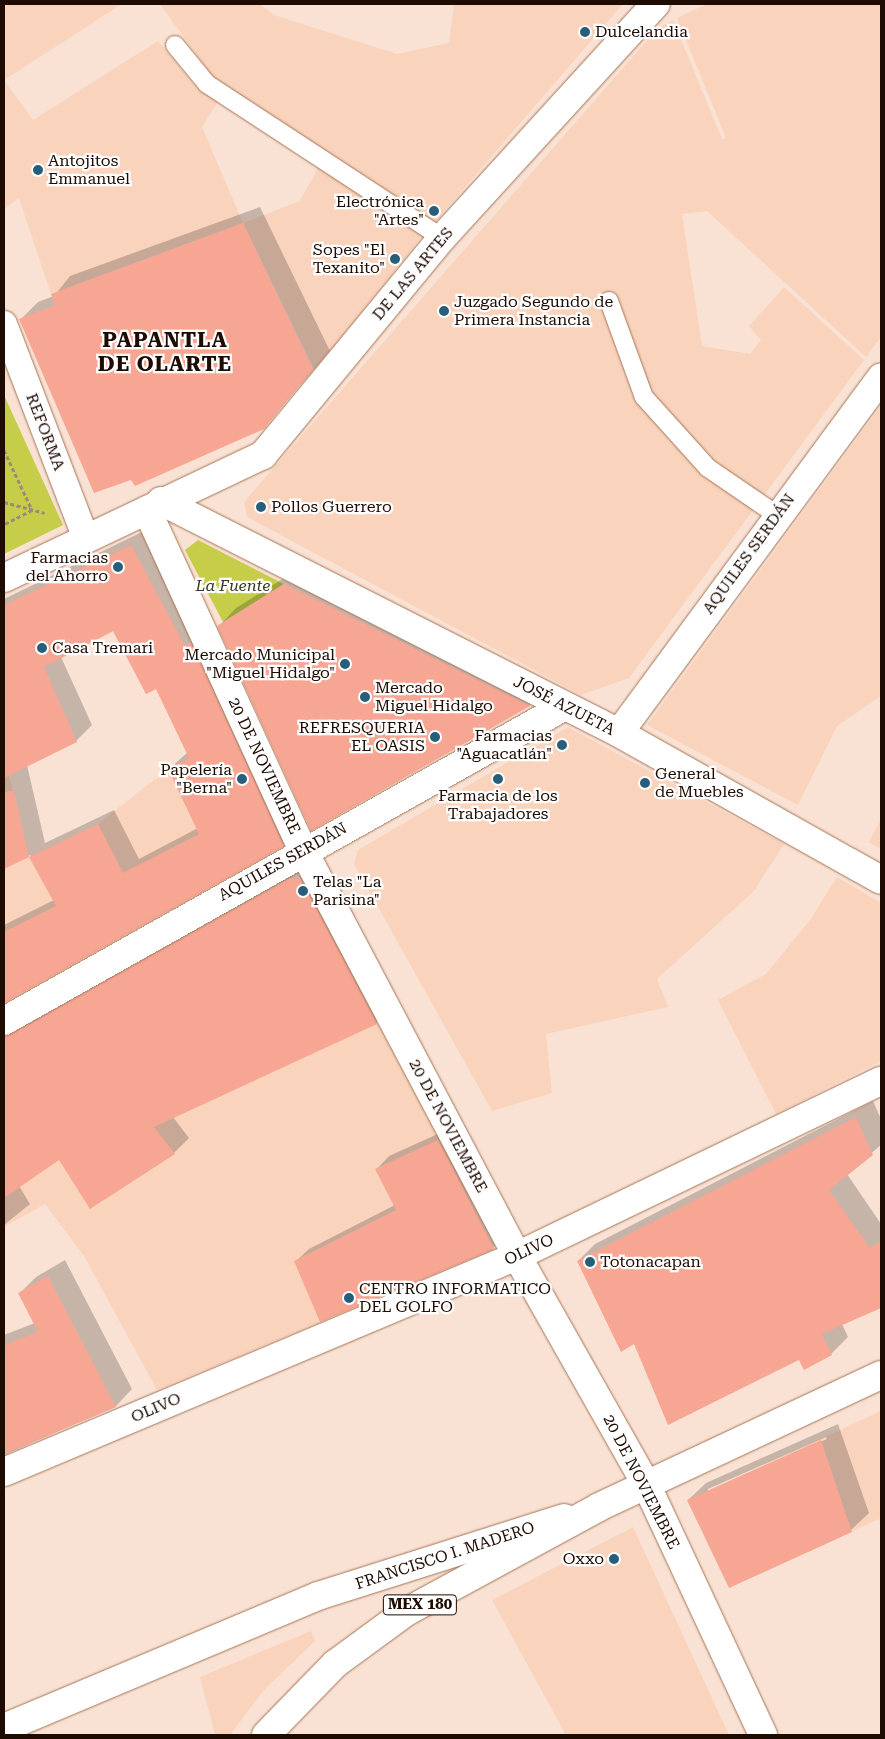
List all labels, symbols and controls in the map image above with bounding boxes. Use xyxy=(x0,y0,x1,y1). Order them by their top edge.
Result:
place label: Dulcelandia xyxy=(595,22,688,42)
marker: Dulcelandia xyxy=(579,26,591,38)
place label: Antojitos Emmanuel xyxy=(48,151,130,189)
marker: Antojitos Emmanuel xyxy=(32,164,44,176)
place label: Electrónica "Artes" xyxy=(336,192,424,230)
marker: Electrónica "Artes" xyxy=(428,205,440,217)
street label: DE LAS ARTES xyxy=(369,224,457,324)
place label: Sopes "El Texanito" xyxy=(313,240,385,278)
marker: Sopes "El Texanito" xyxy=(389,253,401,265)
place label: Juzgado Segundo de Primera Instancia xyxy=(454,292,613,330)
marker: Juzgado Segundo de Primera Instancia xyxy=(438,305,450,317)
district label: PAPANTLA DE OLARTE xyxy=(97,327,233,377)
street label: REFORMA xyxy=(21,391,69,473)
street label: AQUILES SERDÁN xyxy=(699,490,799,618)
place label: Pollos Guerrero xyxy=(271,497,392,517)
marker: Pollos Guerrero xyxy=(255,501,267,513)
place label: Farmacias del Ahorro xyxy=(26,548,108,586)
marker: Farmacias del Ahorro xyxy=(112,561,124,573)
park label: La Fuente xyxy=(196,576,270,596)
place label: Casa Tremari xyxy=(52,638,153,658)
marker: Casa Tremari xyxy=(36,642,48,654)
place label: Mercado Municipal "Miguel Hidalgo" xyxy=(185,645,335,683)
marker: Mercado Municipal "Miguel Hidalgo" xyxy=(339,658,351,670)
street label: JOSÉ AZUETA xyxy=(510,672,618,740)
place label: Mercado Miguel Hidalgo xyxy=(375,678,493,716)
marker: Mercado Miguel Hidalgo xyxy=(359,691,371,703)
street label: 20 DE NOVIEMBRE xyxy=(224,695,304,837)
place label: REFRESQUERIA EL OASIS xyxy=(299,718,425,756)
place label: Farmacias "Aguacatlán" xyxy=(456,726,552,764)
marker: REFRESQUERIA EL OASIS xyxy=(429,731,441,743)
marker: Farmacias "Aguacatlán" xyxy=(556,739,568,751)
place label: Papelería "Berna" xyxy=(160,760,232,798)
place label: General de Muebles xyxy=(655,764,744,802)
marker: Papelería "Berna" xyxy=(236,773,248,785)
marker: Farmacia de los Trabajadores xyxy=(492,773,504,785)
marker: General de Muebles xyxy=(639,777,651,789)
place label: Farmacia de los Trabajadores xyxy=(438,786,558,824)
street label: AQUILES SERDÁN xyxy=(215,819,351,905)
place label: Telas "La Parisina" xyxy=(313,872,381,910)
marker: Telas "La Parisina" xyxy=(297,885,309,897)
street label: 20 DE NOVIEMBRE xyxy=(405,1056,491,1196)
street label: OLIVO xyxy=(501,1230,557,1270)
place label: Totonacapan xyxy=(600,1252,701,1272)
marker: Totonacapan xyxy=(584,1256,596,1268)
place label: CENTRO INFORMATICO DEL GOLFO xyxy=(359,1279,551,1317)
marker: CENTRO INFORMATICO DEL GOLFO xyxy=(343,1292,355,1304)
street label: OLIVO xyxy=(128,1389,184,1427)
street label: 20 DE NOVIEMBRE xyxy=(599,1411,683,1553)
street label: FRANCISCO I. MADERO xyxy=(353,1518,537,1594)
place label: Oxxo xyxy=(563,1549,604,1569)
marker: Oxxo xyxy=(608,1553,620,1565)
road number: MEX 180 xyxy=(382,1592,458,1618)

